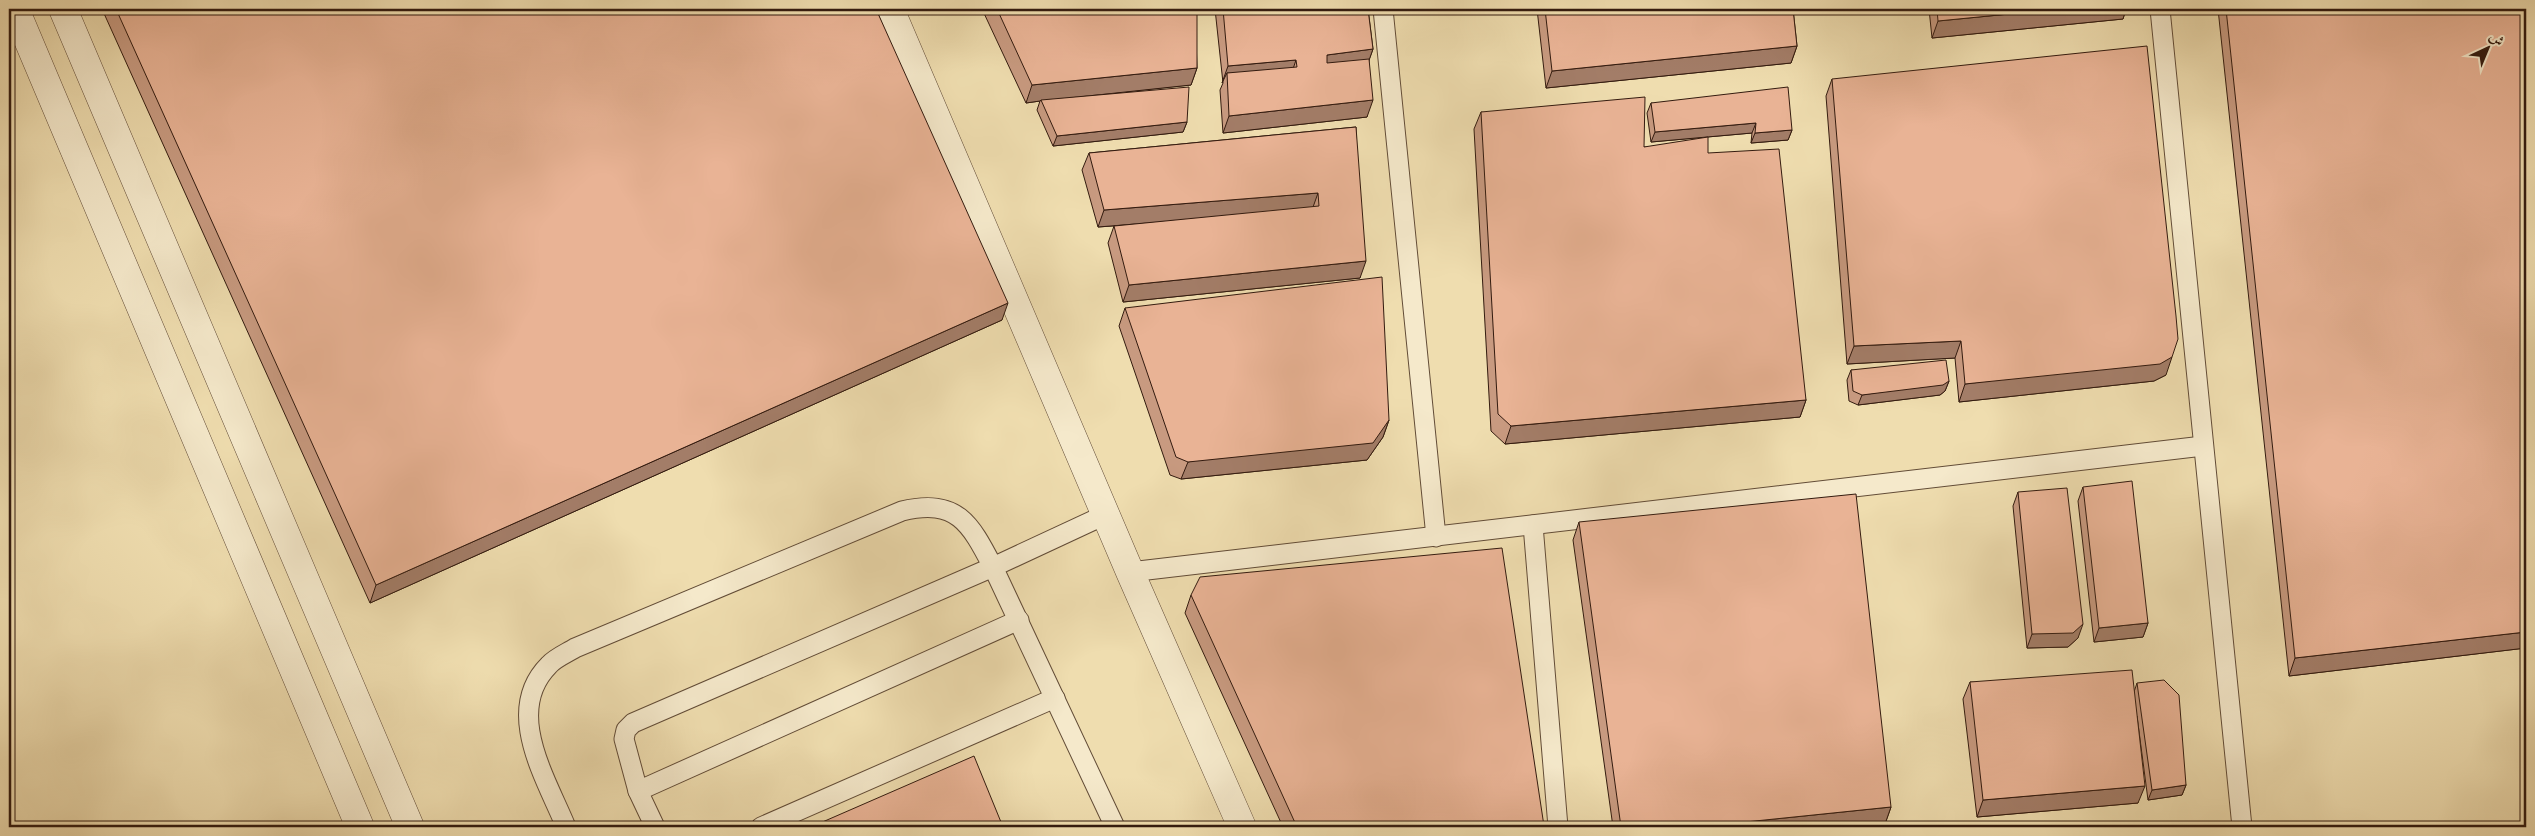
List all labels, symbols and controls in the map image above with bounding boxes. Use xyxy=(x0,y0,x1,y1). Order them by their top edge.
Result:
north arrow xyxy=(2462,22,2512,72)
text: ش xyxy=(2486,28,2508,50)

